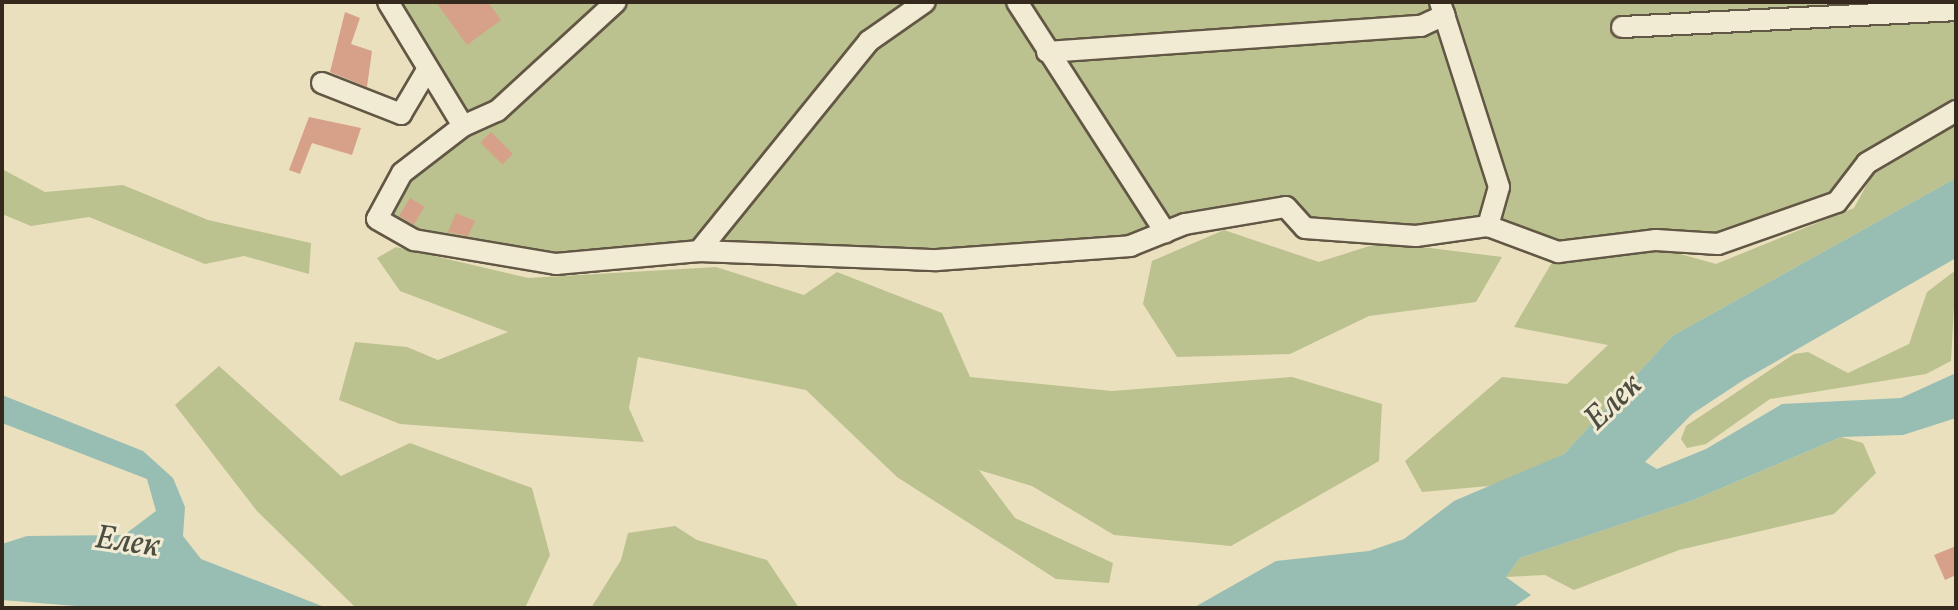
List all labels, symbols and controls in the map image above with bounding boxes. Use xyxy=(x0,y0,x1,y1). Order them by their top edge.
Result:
water label: Елек xyxy=(1577,366,1651,440)
water label: Елек xyxy=(92,518,162,568)

